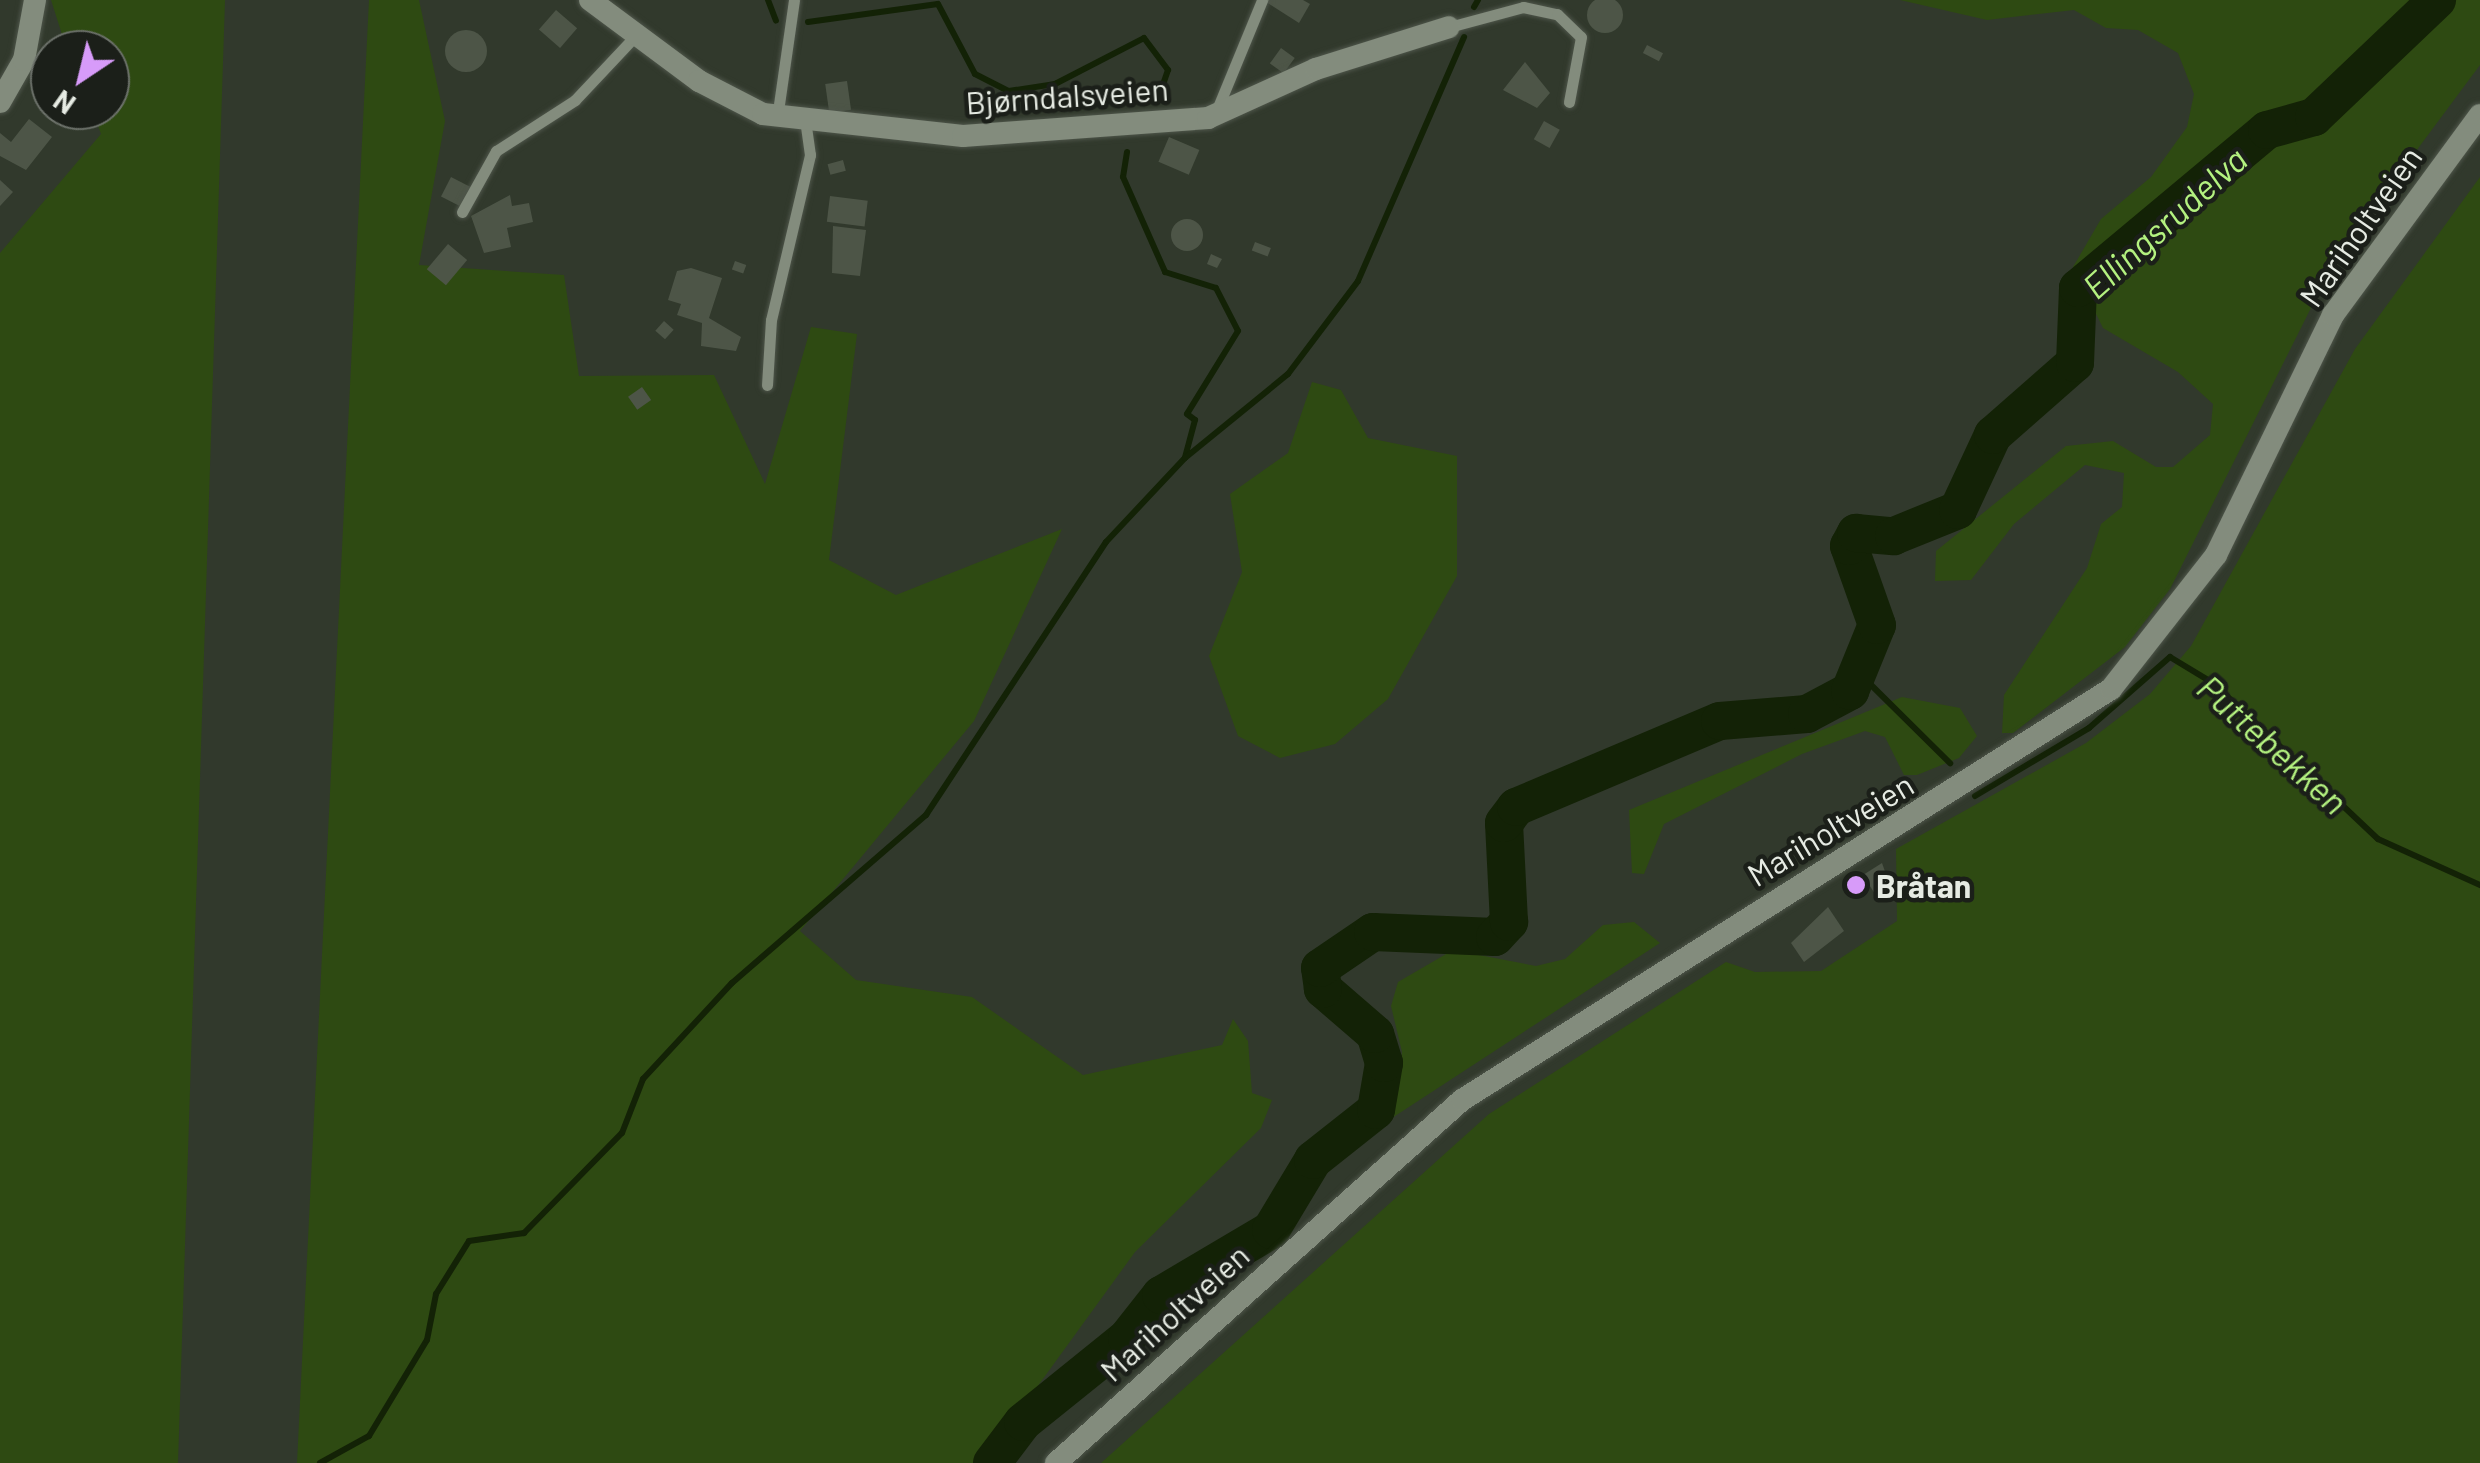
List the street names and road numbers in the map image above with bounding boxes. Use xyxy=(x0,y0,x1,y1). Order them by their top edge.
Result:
street label: Bjørndalsveien xyxy=(964,69,1170,121)
street label: Mariholtveien xyxy=(2291,139,2429,313)
street label: Mariholtveien xyxy=(1740,764,1920,894)
street label: Mariholtveien xyxy=(1092,1235,1256,1389)

